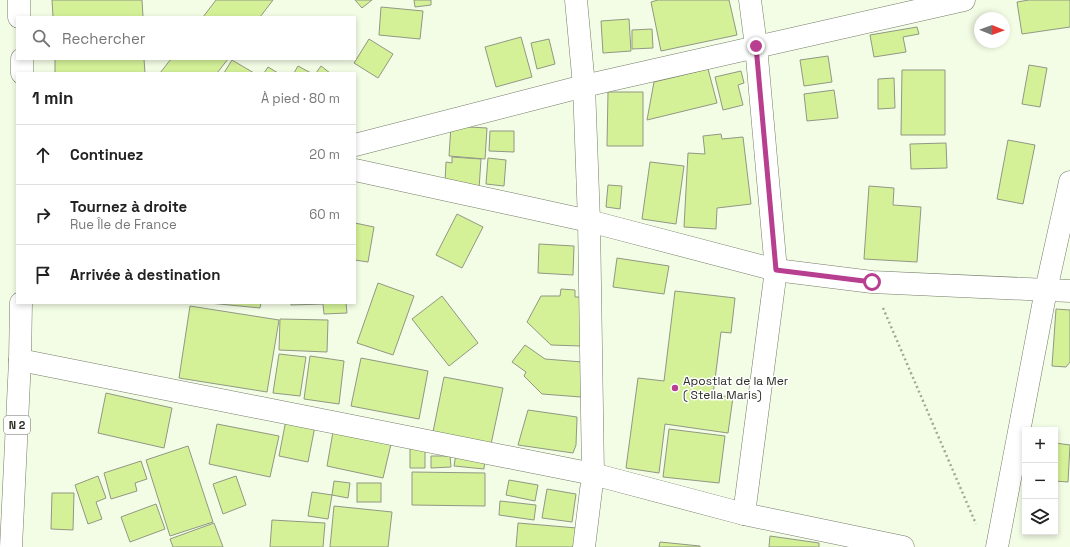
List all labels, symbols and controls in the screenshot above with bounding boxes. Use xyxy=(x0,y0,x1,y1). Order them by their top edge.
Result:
north arrow xyxy=(974,12,1010,48)
search box xyxy=(16,16,356,60)
icon: search xyxy=(30,27,52,49)
text: Rechercher xyxy=(62,29,145,48)
route end xyxy=(747,37,765,55)
text: 1 min xyxy=(32,87,74,109)
text: À pied · 80 m xyxy=(261,90,340,107)
icon: ahead xyxy=(32,144,54,166)
text: Continuez xyxy=(70,145,143,164)
text: 20 m xyxy=(309,146,340,163)
text: Tournez à droite xyxy=(70,197,187,216)
icon: right xyxy=(32,204,54,226)
text: 60 m xyxy=(309,206,340,223)
text: Rue Île de France xyxy=(70,216,177,233)
icon: arrive xyxy=(32,264,54,286)
text: Arrivée à destination xyxy=(70,265,220,284)
route start xyxy=(863,273,881,291)
place label: Apostlat de la Mer ( Stella Maris) xyxy=(683,373,789,403)
marker: Apostlat de la Mer ( Stella Maris) xyxy=(670,383,680,393)
road number: N 2 xyxy=(4,416,30,434)
map controls xyxy=(1022,427,1058,535)
button: + xyxy=(1022,427,1058,463)
button: − xyxy=(1022,463,1058,499)
button: layers xyxy=(1022,499,1058,535)

